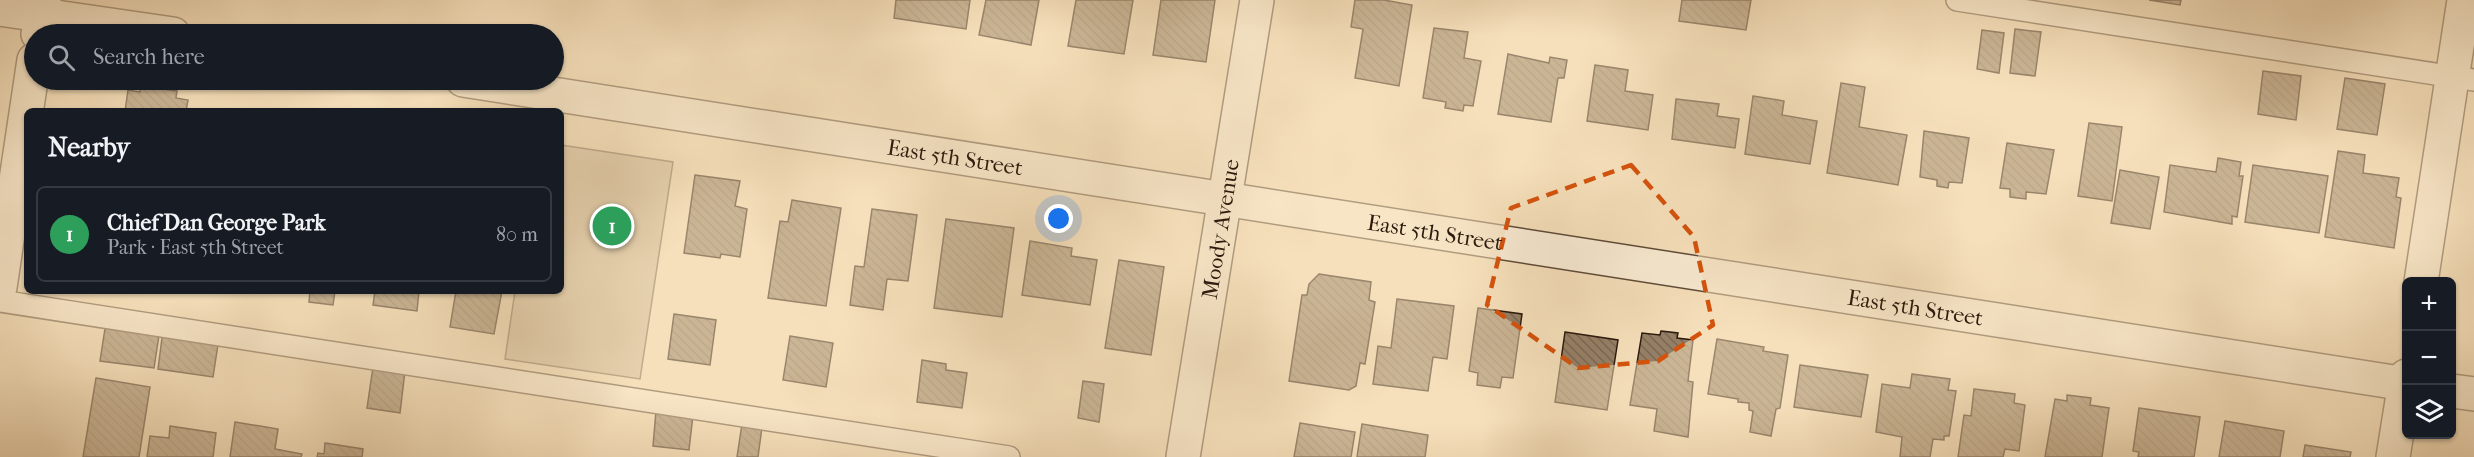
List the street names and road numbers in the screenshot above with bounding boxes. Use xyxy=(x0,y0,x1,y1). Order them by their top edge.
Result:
street label: East 5th Street xyxy=(885,135,1025,181)
street label: Moody Avenue xyxy=(1197,157,1245,301)
street label: East 5th Street xyxy=(1365,210,1505,257)
street label: East 5th Street xyxy=(1846,285,1985,332)

